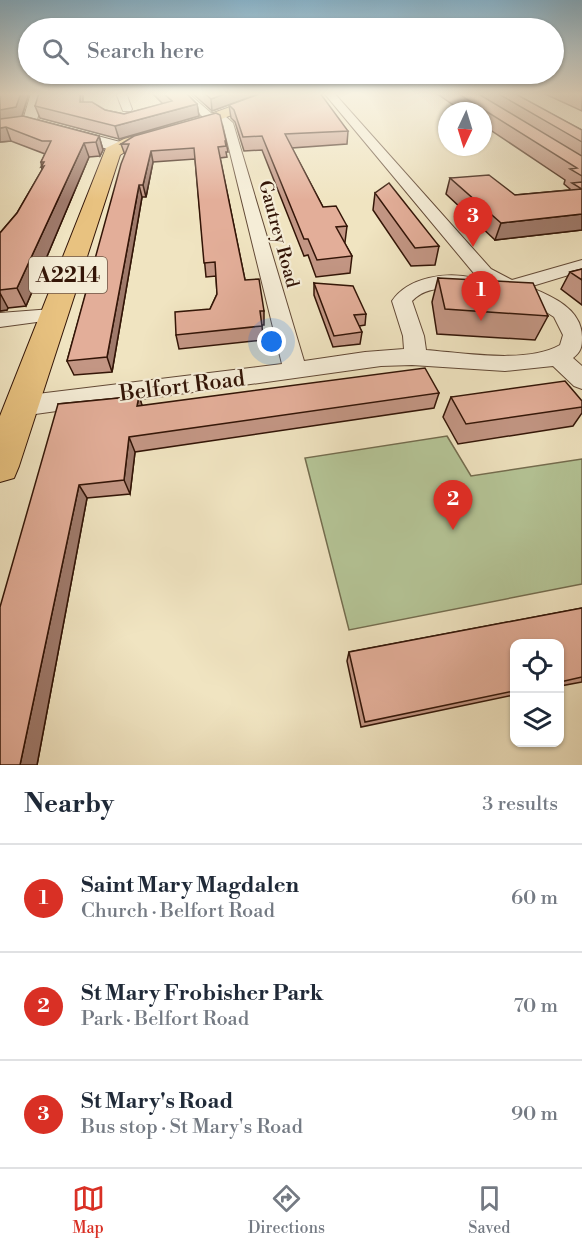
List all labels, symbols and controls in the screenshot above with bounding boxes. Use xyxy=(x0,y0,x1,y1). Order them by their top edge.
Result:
search box xyxy=(18,18,564,84)
icon: search xyxy=(39,35,72,68)
text: Search here xyxy=(87,38,204,65)
north arrow xyxy=(438,102,492,156)
street label: Gautrey Road xyxy=(253,178,304,291)
pin: 3 xyxy=(454,198,492,247)
road number: A2214 xyxy=(29,257,107,293)
pin: 1 xyxy=(462,272,500,321)
your location xyxy=(257,327,286,356)
street label: Belfort Road xyxy=(117,365,247,408)
pin: 2 xyxy=(434,480,472,530)
map controls xyxy=(510,639,564,747)
button: locate xyxy=(510,639,564,693)
button: layers xyxy=(510,693,564,747)
text: Nearby xyxy=(24,788,114,820)
text: 3 results xyxy=(482,792,558,817)
text: Saint Mary Magdalen xyxy=(81,872,299,899)
text: 1 xyxy=(39,886,48,911)
text: 60 m xyxy=(511,886,558,911)
text: Church · Belfort Road xyxy=(81,899,275,924)
text: St Mary Frobisher Park xyxy=(81,980,323,1007)
text: 2 xyxy=(37,994,50,1019)
text: 70 m xyxy=(514,994,558,1019)
text: Park · Belfort Road xyxy=(81,1007,249,1032)
text: St Mary's Road xyxy=(81,1088,233,1115)
text: 3 xyxy=(37,1102,50,1127)
text: 90 m xyxy=(511,1102,558,1127)
text: Bus stop · St Mary's Road xyxy=(81,1115,303,1140)
tab: Map xyxy=(72,1182,105,1238)
tab: Directions xyxy=(248,1182,325,1238)
tab: Saved xyxy=(468,1182,510,1238)

